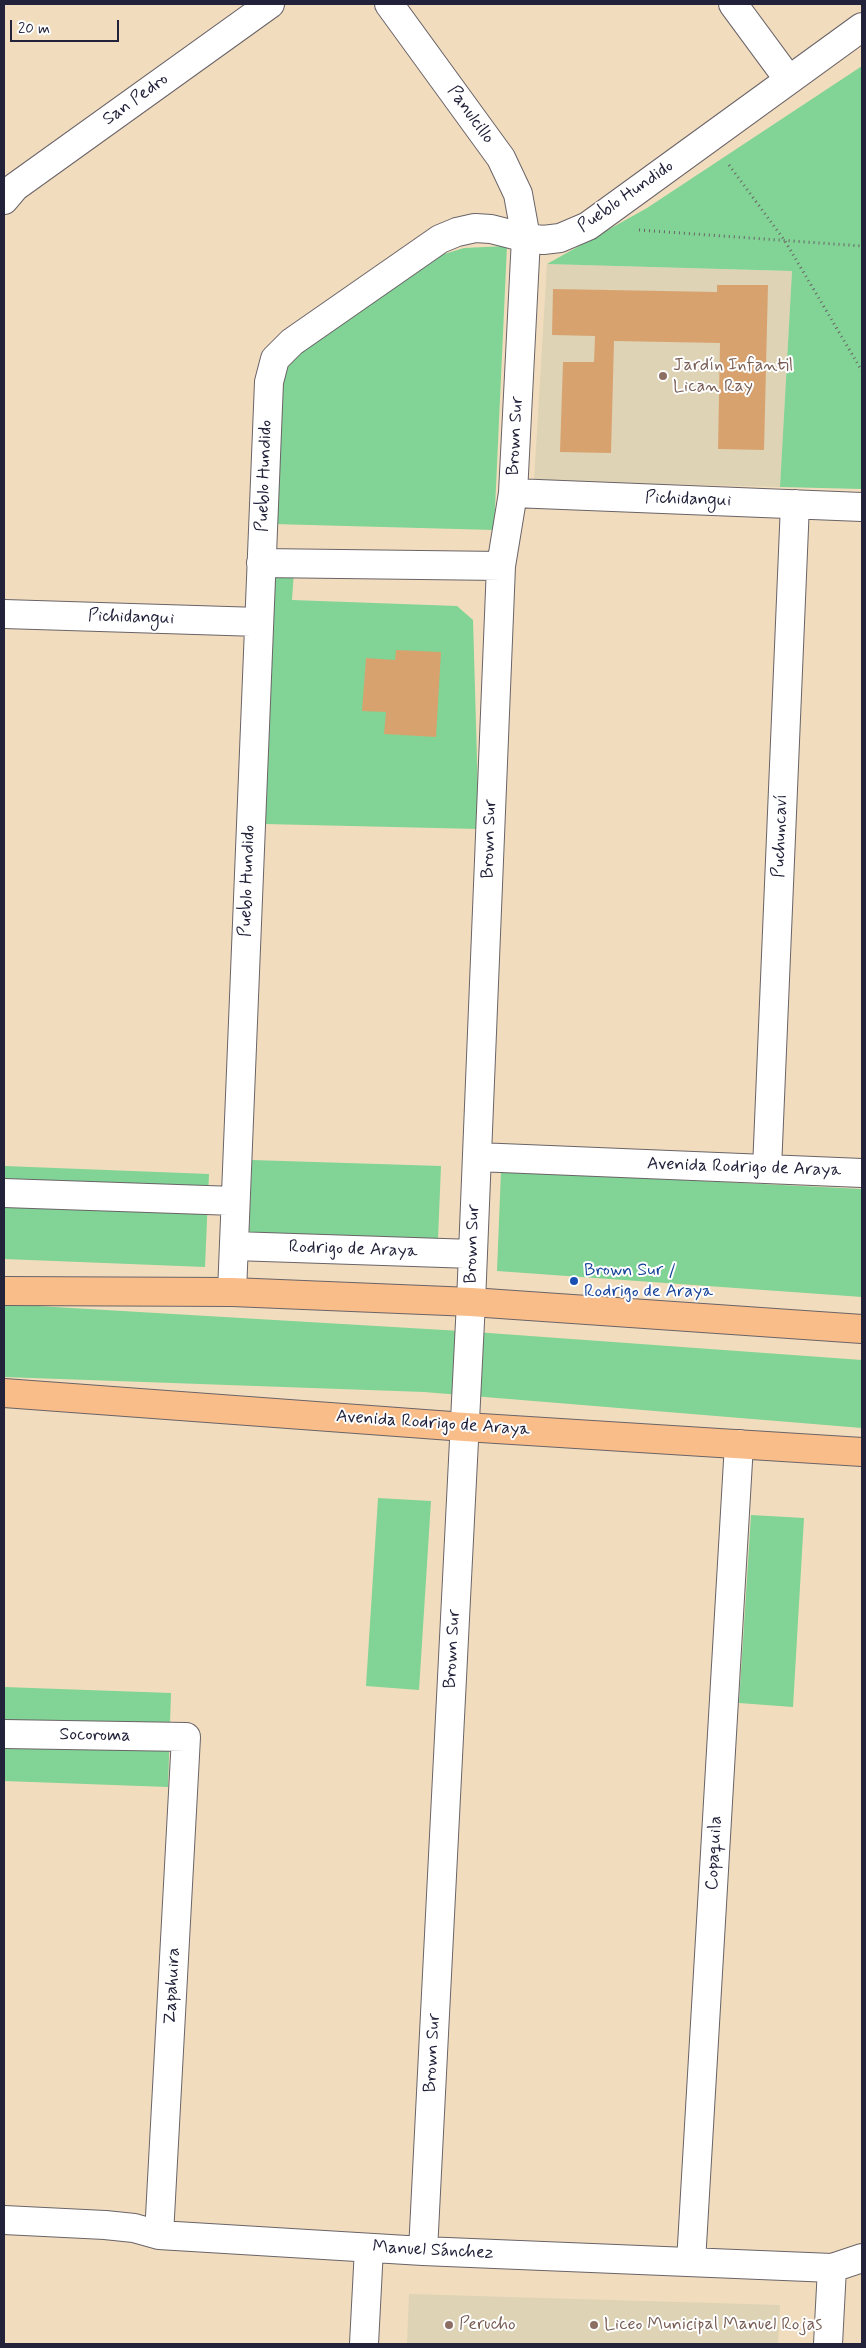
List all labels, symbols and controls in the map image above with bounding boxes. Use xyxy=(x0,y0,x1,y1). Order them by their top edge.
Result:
scale bar xyxy=(12,10,121,42)
text: 20 m xyxy=(18,19,50,39)
street label: San Pedro xyxy=(99,69,173,131)
street label: Panulcillo xyxy=(442,82,498,148)
street label: Pueblo Hundido xyxy=(574,156,678,238)
place label: Jardín Infantil Lican Ray xyxy=(673,355,793,398)
marker: Jardín Infantil Lican Ray xyxy=(657,370,669,382)
street label: Brown Sur xyxy=(503,396,529,476)
street label: Pueblo Hundido xyxy=(252,420,278,532)
street label: Pichidangui xyxy=(645,488,731,512)
street label: Pichidangui xyxy=(88,606,174,630)
street label: Puchuncaví xyxy=(769,794,793,878)
street label: Brown Sur xyxy=(478,799,502,879)
street label: Pueblo Hundido xyxy=(235,825,261,937)
street label: Avenida Rodrigo de Araya xyxy=(647,1154,841,1182)
street label: Brown Sur xyxy=(461,1204,485,1284)
street label: Rodrigo de Araya xyxy=(288,1237,418,1263)
place label: Brown Sur / Rodrigo de Araya xyxy=(584,1260,713,1302)
marker: Brown Sur / Rodrigo de Araya xyxy=(568,1275,580,1287)
street label: Avenida Rodrigo de Araya xyxy=(335,1406,531,1442)
street label: Brown Sur xyxy=(440,1609,466,1689)
street label: Socoroma xyxy=(59,1725,131,1747)
street label: Copaquila xyxy=(702,1815,728,1891)
street label: Zapahuira xyxy=(160,1947,186,2025)
street label: Brown Sur xyxy=(420,2013,446,2093)
street label: Manuel Sánchez xyxy=(372,2237,494,2265)
place label: Perucho xyxy=(459,2314,516,2336)
place label: Liceo Municipal Manuel Rojas xyxy=(604,2314,822,2336)
marker: Perucho xyxy=(443,2319,455,2331)
marker: Liceo Municipal Manuel Rojas xyxy=(588,2319,600,2331)

